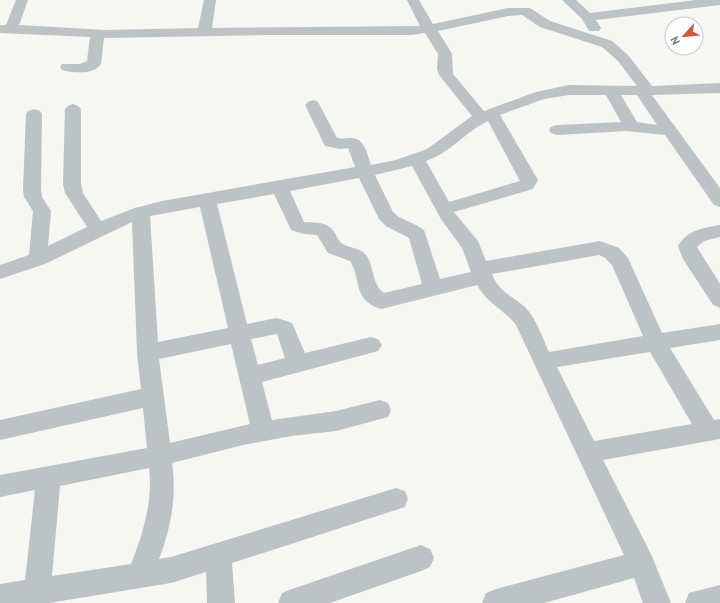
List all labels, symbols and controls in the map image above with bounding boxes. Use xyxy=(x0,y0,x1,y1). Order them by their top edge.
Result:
north arrow xyxy=(664,16,704,56)
text: N xyxy=(667,34,683,47)

